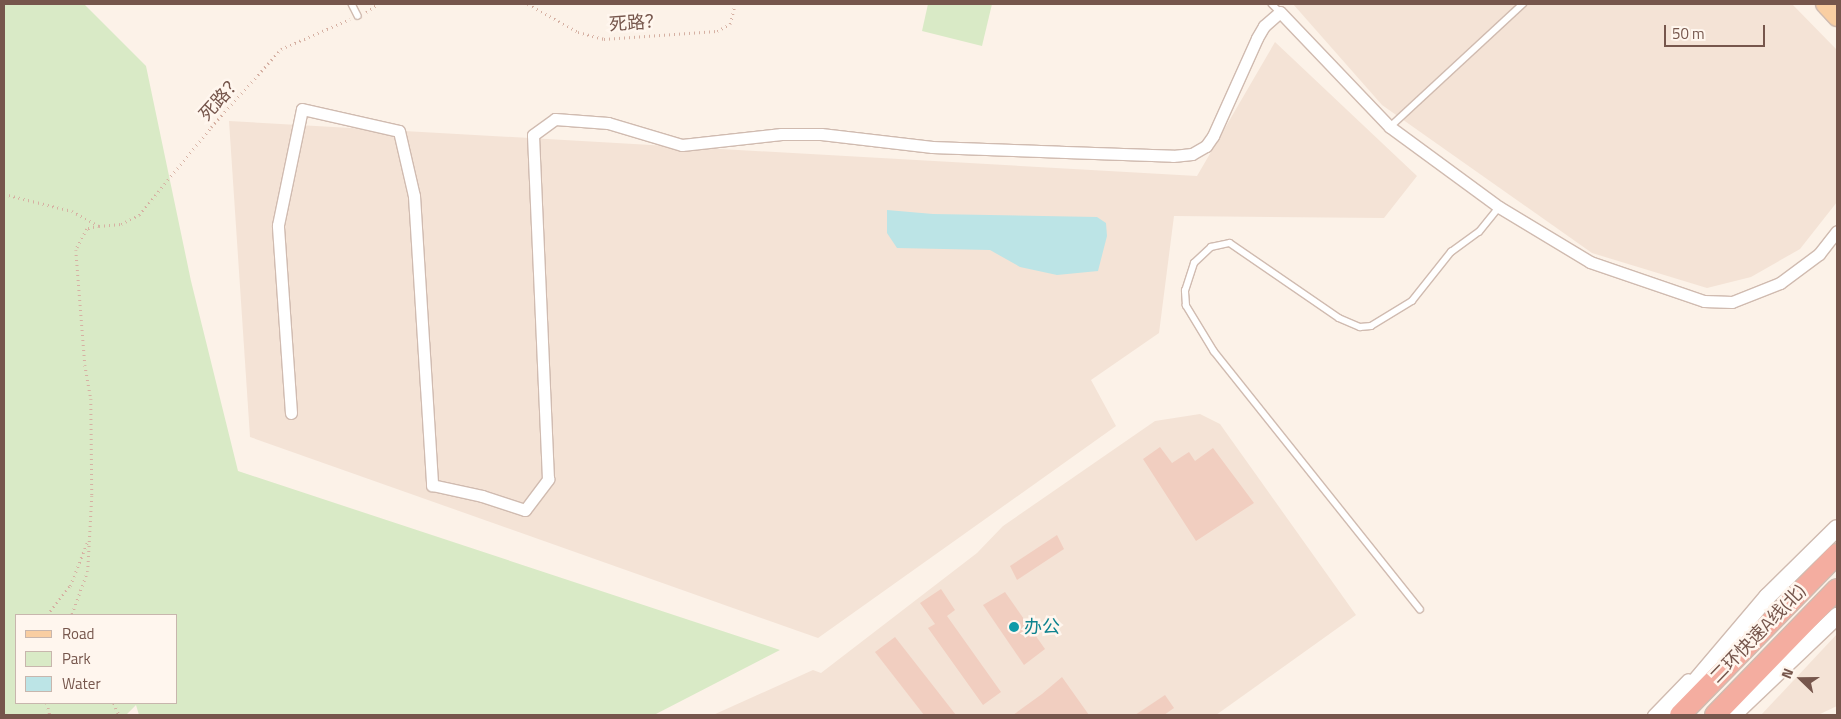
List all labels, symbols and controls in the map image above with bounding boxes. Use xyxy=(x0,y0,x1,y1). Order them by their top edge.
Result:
street label: 死路？ xyxy=(608,10,664,36)
scale bar xyxy=(1666,15,1767,47)
text: 50 m xyxy=(1672,22,1705,45)
street label: 死路？ xyxy=(195,71,247,125)
street label: 二环快速A线(北) xyxy=(1706,580,1810,688)
legend xyxy=(15,614,178,704)
place label: 办公 xyxy=(1024,616,1060,638)
marker: 办公 xyxy=(1008,621,1020,633)
text: Road xyxy=(62,622,94,645)
text: Park xyxy=(62,647,91,670)
north arrow xyxy=(1776,654,1826,704)
text: N xyxy=(1775,665,1798,682)
text: Water xyxy=(62,672,101,695)

